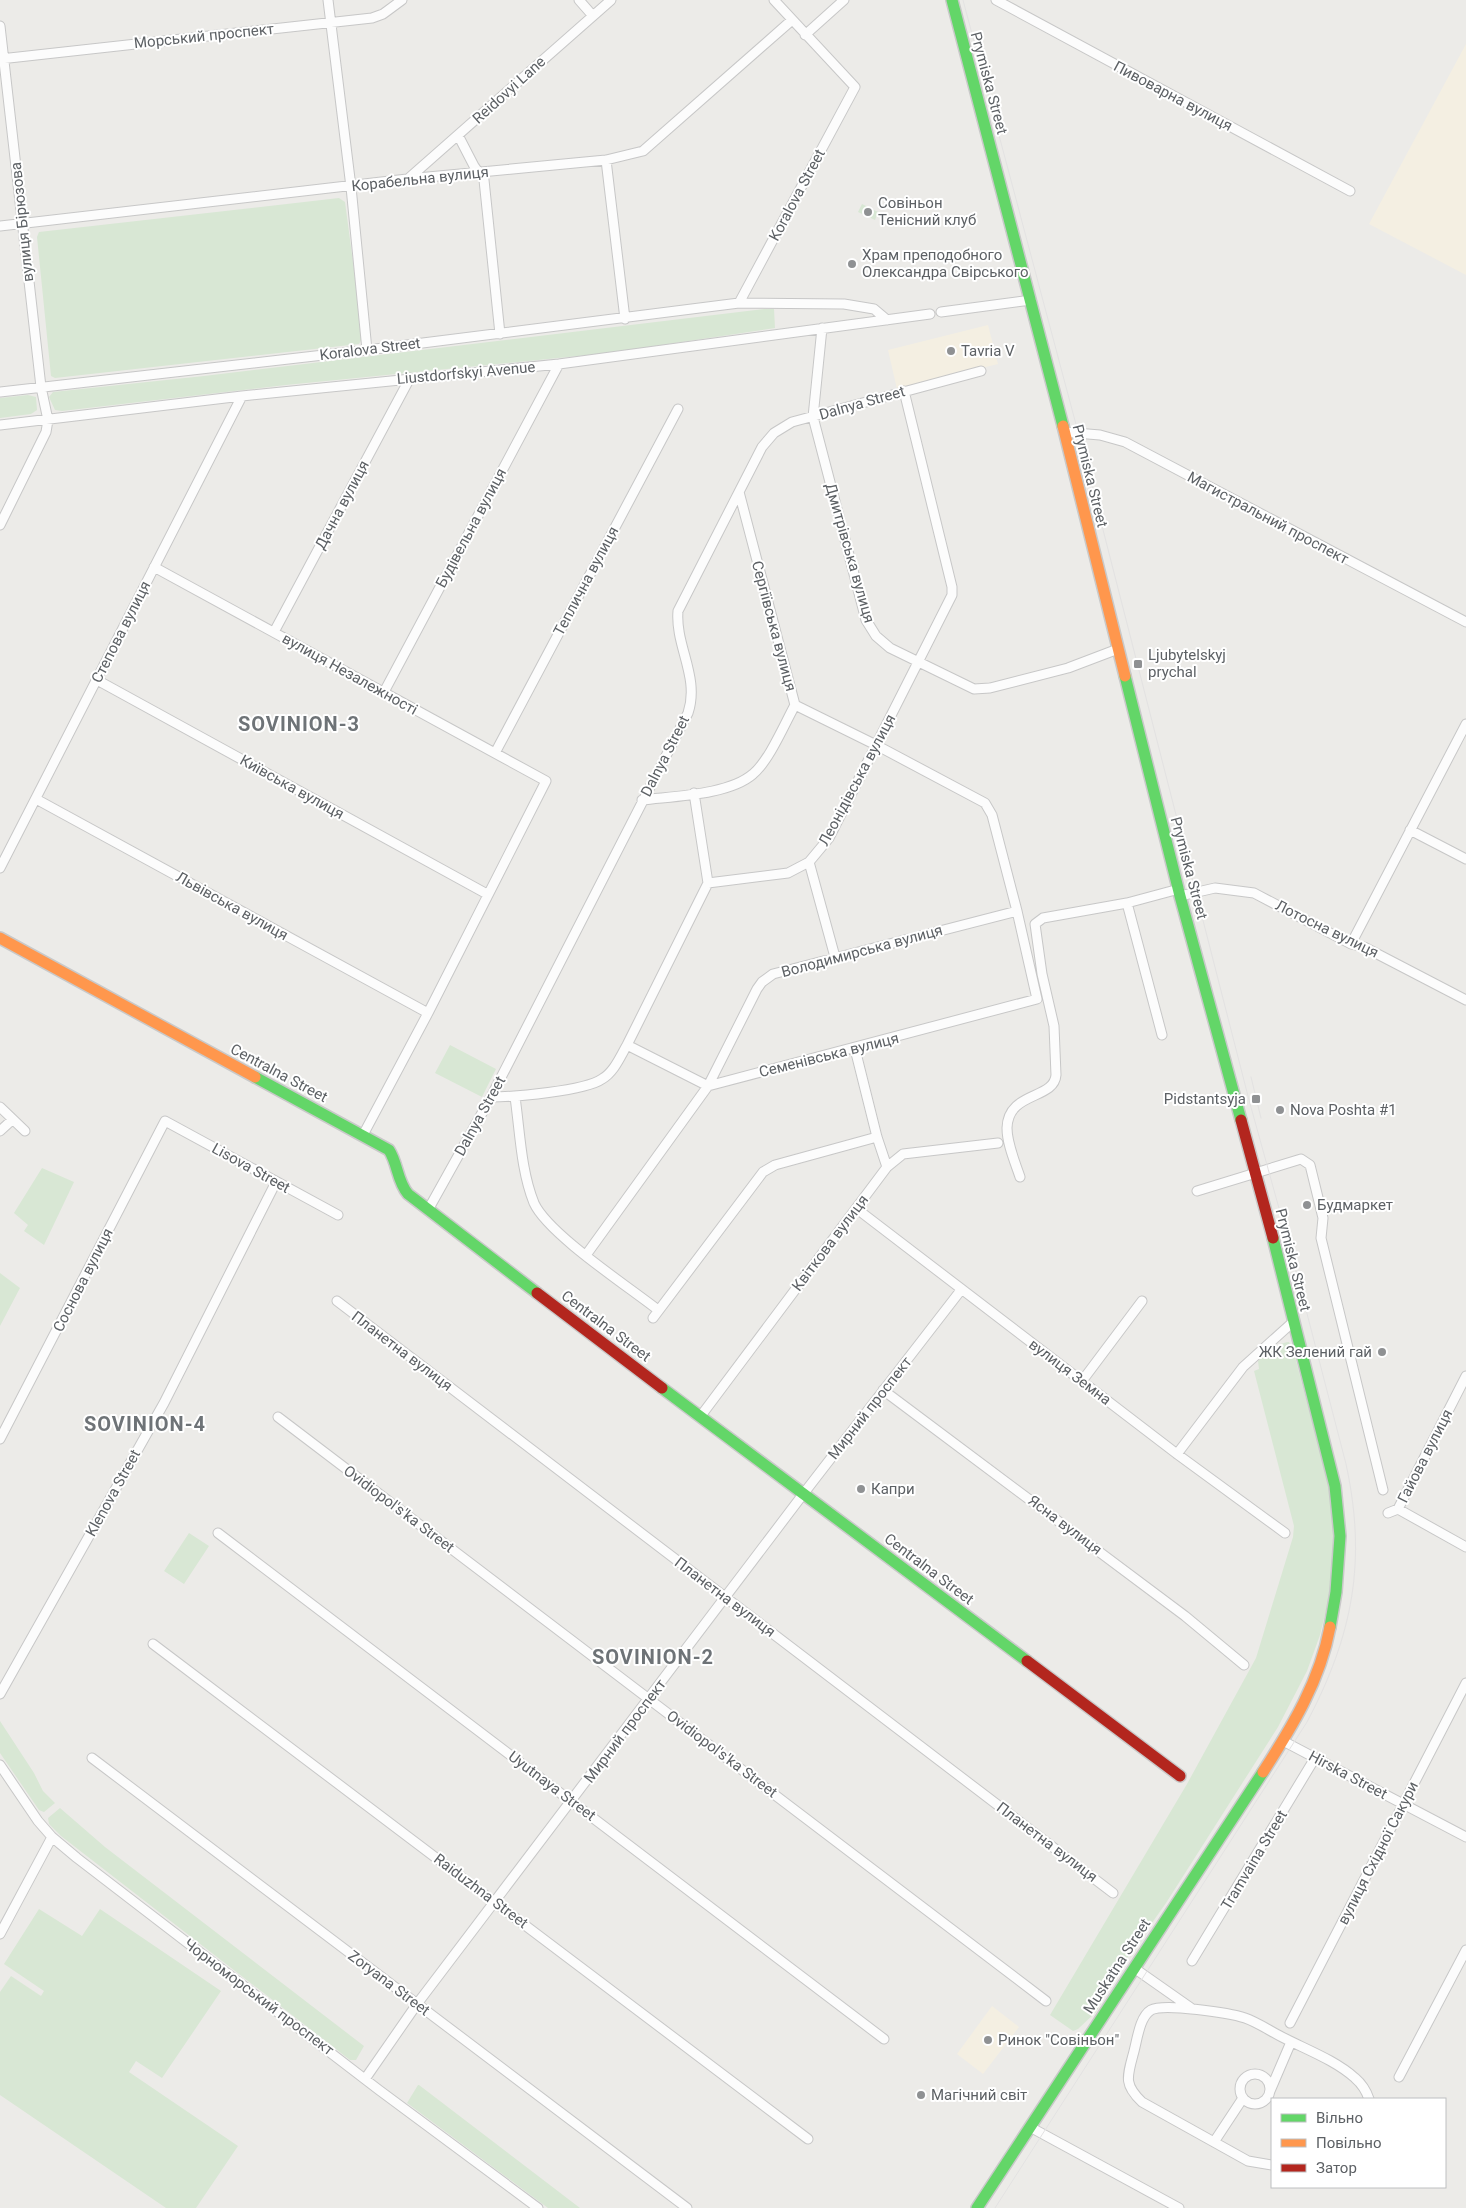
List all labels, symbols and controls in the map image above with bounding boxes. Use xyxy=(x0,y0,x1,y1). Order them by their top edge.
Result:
street label: Морський проспект xyxy=(133,20,275,52)
street label: Prymiska Street xyxy=(967,30,1011,136)
street label: Reidovyi Lane xyxy=(469,53,549,127)
street label: Пивоварна вулиця xyxy=(1110,57,1236,135)
street label: Koralova Street xyxy=(765,146,829,244)
street label: вулиця Бірюзова xyxy=(7,161,37,283)
street label: Корабельна вулиця xyxy=(350,163,490,195)
place label: Совіньон Тенісний клуб xyxy=(878,194,976,229)
marker: Совіньон Тенісний клуб xyxy=(862,206,874,218)
place label: Храм преподобного Олександра Свірського xyxy=(862,246,1029,281)
marker: Храм преподобного Олександра Свірського xyxy=(846,258,858,270)
street label: Koralova Street xyxy=(319,334,422,364)
place label: Tavria V xyxy=(961,342,1015,360)
marker: Tavria V xyxy=(945,345,957,357)
street label: Liustdorfskyi Avenue xyxy=(396,358,536,388)
street label: Dalnya Street xyxy=(817,382,907,424)
street label: Prymiska Street xyxy=(1069,423,1112,529)
street label: Дачна вулиця xyxy=(311,458,373,552)
street label: Будівельна вулиця xyxy=(432,465,510,591)
street label: Магистральний проспект xyxy=(1184,468,1352,568)
street label: Дмитрівська вулиця xyxy=(821,481,879,625)
street label: Теплична вулиця xyxy=(550,523,622,639)
street label: Сергіївська вулиця xyxy=(748,559,800,693)
street label: Степова вулиця xyxy=(88,578,154,686)
street label: вулиця Незалежності xyxy=(279,629,421,719)
place label: Ljubytelskyj prychal xyxy=(1148,646,1226,681)
marker: Ljubytelskyj prychal xyxy=(1132,658,1144,670)
street label: Леонідівська вулиця xyxy=(815,711,899,849)
district label: SOVINION-3 xyxy=(238,712,360,736)
street label: Dalnya Street xyxy=(637,712,693,799)
street label: Київська вулиця xyxy=(237,751,347,823)
street label: Prymiska Street xyxy=(1167,815,1211,921)
street label: Львівська вулиця xyxy=(173,868,291,944)
street label: Лотосна вулиця xyxy=(1272,896,1382,962)
street label: Володимирська вулиця xyxy=(779,921,945,981)
street label: Семенівська вулиця xyxy=(757,1029,901,1081)
street label: Centralna Street xyxy=(227,1040,331,1106)
street label: Dalnya Street xyxy=(451,1073,509,1159)
place label: Pidstantsyja xyxy=(1164,1090,1246,1108)
marker: Pidstantsyja xyxy=(1250,1093,1262,1105)
place label: Nova Poshta #1 xyxy=(1290,1101,1397,1119)
marker: Nova Poshta #1 xyxy=(1274,1104,1286,1116)
street label: Lisova Street xyxy=(209,1139,293,1197)
street label: Квіткова вулиця xyxy=(788,1191,872,1295)
place label: Будмаркет xyxy=(1317,1196,1393,1214)
marker: Будмаркет xyxy=(1301,1199,1313,1211)
street label: Prymiska Street xyxy=(1272,1207,1315,1313)
street label: Соснова вулиця xyxy=(49,1225,117,1335)
street label: Centralna Street xyxy=(558,1287,654,1366)
street label: Планетна вулиця xyxy=(348,1307,456,1395)
street label: вулиця Земна xyxy=(1025,1335,1115,1409)
place label: ЖК Зелений гай xyxy=(1259,1343,1372,1361)
marker: ЖК Зелений гай xyxy=(1376,1346,1388,1358)
street label: Мирний проспект xyxy=(824,1353,916,1463)
street label: Гайова вулиця xyxy=(1394,1406,1456,1506)
district label: SOVINION-4 xyxy=(84,1412,206,1436)
street label: Klenova Street xyxy=(82,1446,144,1540)
street label: Ovidiopol's'ka Street xyxy=(340,1461,458,1557)
place label: Капри xyxy=(871,1480,915,1498)
marker: Капри xyxy=(855,1483,867,1495)
street label: Ясна вулиця xyxy=(1025,1491,1105,1559)
street label: Centralna Street xyxy=(881,1530,977,1609)
street label: Планетна вулиця xyxy=(671,1553,779,1641)
district label: SOVINION-2 xyxy=(592,1645,714,1669)
street label: Мирний проспект xyxy=(580,1676,670,1786)
street label: Ovidiopol's'ka Street xyxy=(663,1706,781,1802)
street label: Uyutnaya Street xyxy=(505,1747,599,1825)
street label: Hirska Street xyxy=(1306,1747,1390,1803)
street label: вулиця Східної Сакури xyxy=(1334,1778,1422,1928)
street label: Планетна вулиця xyxy=(993,1798,1101,1886)
street label: Tramvaina Street xyxy=(1217,1807,1291,1913)
street label: Raiduzhna Street xyxy=(430,1850,532,1932)
street label: Muskatna Street xyxy=(1080,1915,1154,2017)
street label: Чорноморський проспект xyxy=(180,1935,338,2059)
street label: Zoryana Street xyxy=(345,1946,433,2020)
place label: Ринок "Совіньон" xyxy=(998,2031,1119,2049)
marker: Ринок "Совіньон" xyxy=(982,2034,994,2046)
place label: Магічний світ xyxy=(931,2086,1027,2104)
marker: Магічний світ xyxy=(915,2089,927,2101)
legend xyxy=(1271,2098,1446,2188)
text: Вільно xyxy=(1316,2109,1363,2127)
text: Повільно xyxy=(1316,2134,1382,2152)
text: Затор xyxy=(1316,2159,1357,2177)

